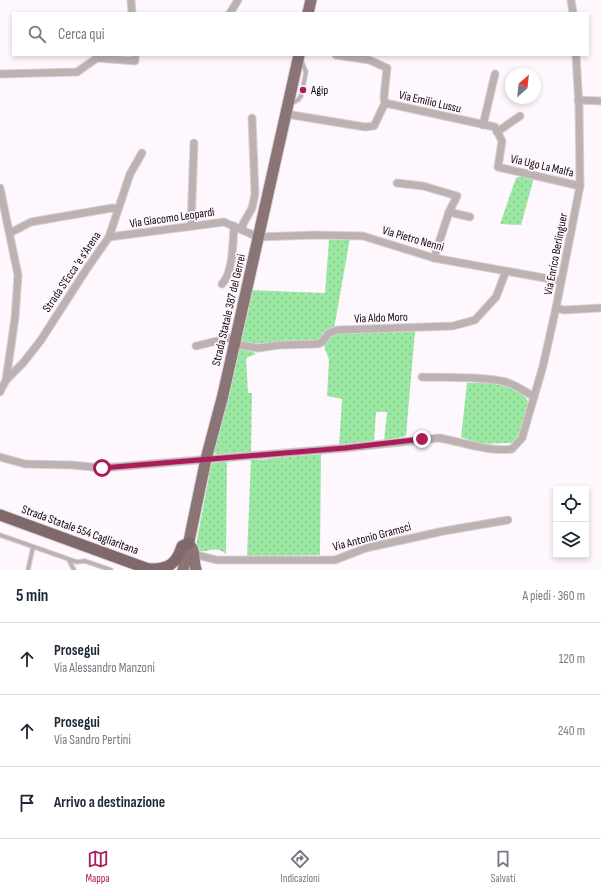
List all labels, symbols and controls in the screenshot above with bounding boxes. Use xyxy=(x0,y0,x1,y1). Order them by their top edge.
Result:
search box xyxy=(12,12,589,56)
icon: search xyxy=(26,23,48,45)
text: Cerca qui xyxy=(58,25,105,44)
north arrow xyxy=(505,68,541,104)
place label: Agip xyxy=(310,83,328,98)
marker: Agip xyxy=(298,85,308,95)
street label: Via Emilio Lussu xyxy=(397,88,463,116)
street label: Via Ugo La Malfa xyxy=(509,151,576,181)
street label: Via Giacomo Leopardi xyxy=(129,205,215,231)
street label: Via Enrico Berlinguer xyxy=(541,211,571,296)
street label: Via Pietro Nenni xyxy=(380,223,446,255)
street label: Strada S'Ecca 'e s'Arena xyxy=(39,229,105,315)
street label: Strada Statale 387 del Gerrei xyxy=(209,253,249,367)
street label: Via Aldo Moro xyxy=(354,310,408,326)
route end xyxy=(413,430,431,448)
route start xyxy=(93,459,111,477)
map controls xyxy=(553,486,589,558)
button: locate xyxy=(553,486,589,522)
street label: Strada Statale 554 Cagliaritana xyxy=(19,502,141,558)
street label: Via Antonio Gramsci xyxy=(331,519,413,555)
button: layers xyxy=(553,522,589,558)
text: 5 min xyxy=(16,586,48,606)
text: A piedi · 360 m xyxy=(522,588,585,604)
text: Prosegui xyxy=(54,641,100,660)
icon: ahead xyxy=(16,648,38,670)
text: 120 m xyxy=(559,651,585,667)
text: Via Alessandro Manzoni xyxy=(54,660,155,676)
text: Prosegui xyxy=(54,713,100,732)
icon: ahead xyxy=(16,720,38,742)
text: 240 m xyxy=(558,723,585,739)
text: Via Sandro Pertini xyxy=(54,732,131,748)
icon: arrive xyxy=(16,792,38,814)
text: Arrivo a destinazione xyxy=(54,793,165,812)
tab: Mappa xyxy=(85,848,110,885)
tab: Indicazioni xyxy=(280,848,320,885)
tab: Salvati xyxy=(491,848,516,885)

